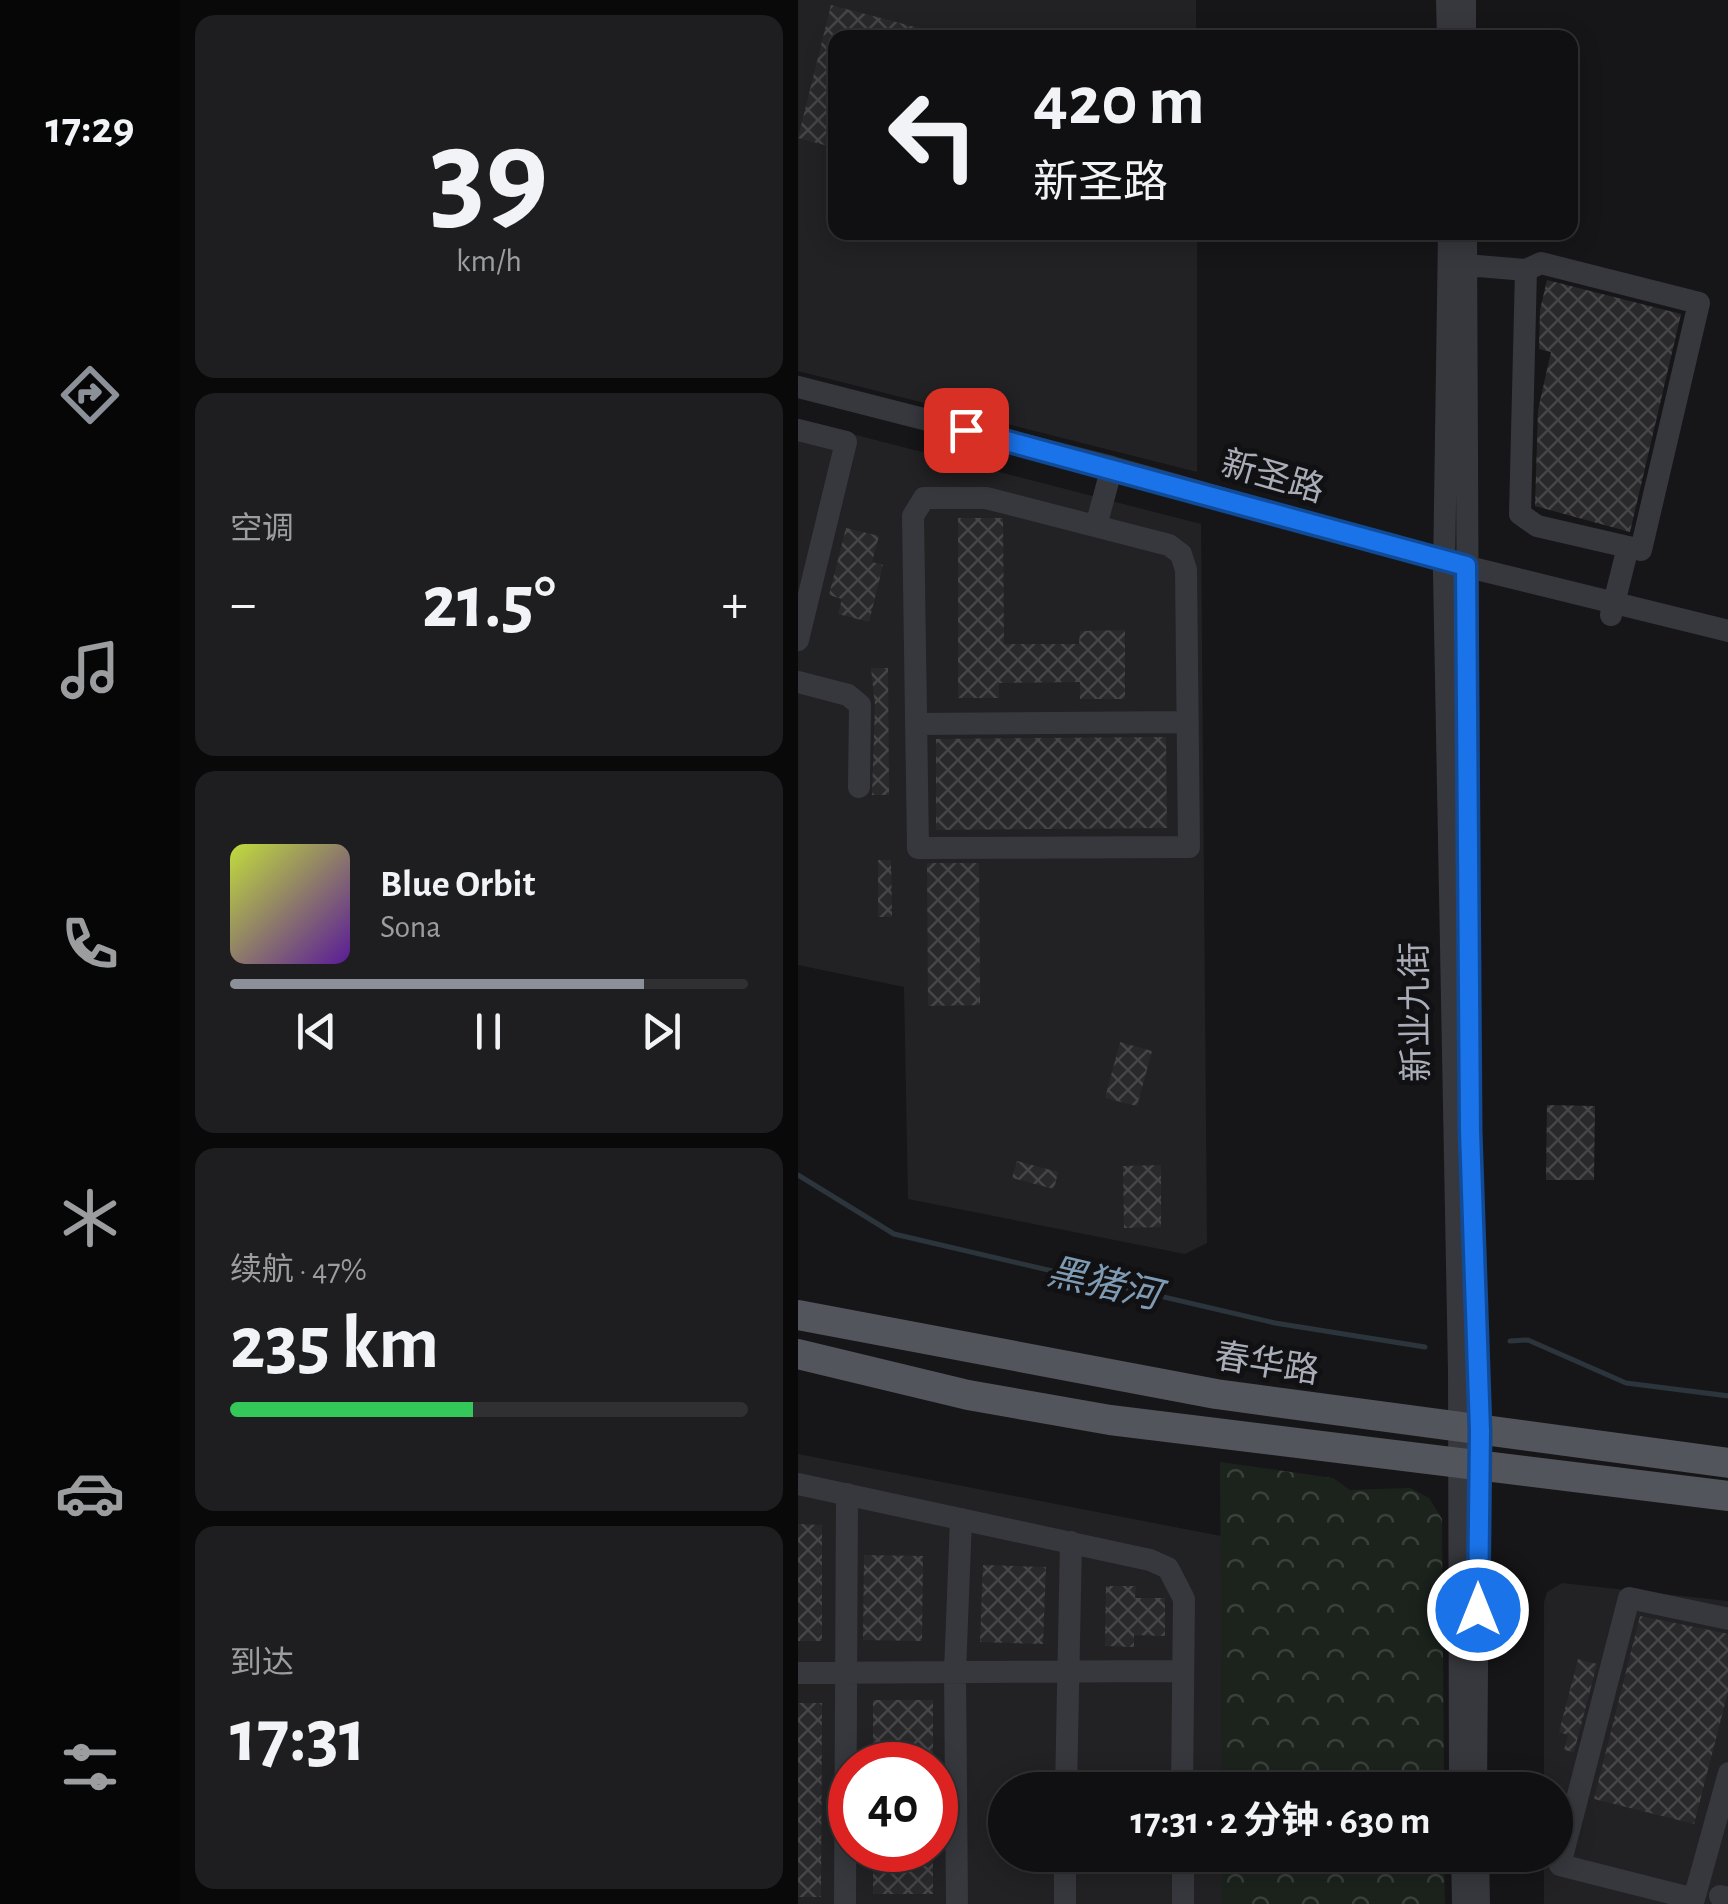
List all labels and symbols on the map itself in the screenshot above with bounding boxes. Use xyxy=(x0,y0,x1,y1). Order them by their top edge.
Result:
pin xyxy=(924,388,1009,473)
street label: 新圣路 xyxy=(1217,444,1328,509)
street label: 新业九街 xyxy=(1396,942,1435,1082)
water label: 黑猪河 xyxy=(1044,1252,1171,1318)
street label: 春华路 xyxy=(1212,1337,1322,1390)
position arrow xyxy=(1426,1558,1530,1662)
speed limit sign: 40 xyxy=(828,1742,958,1872)

